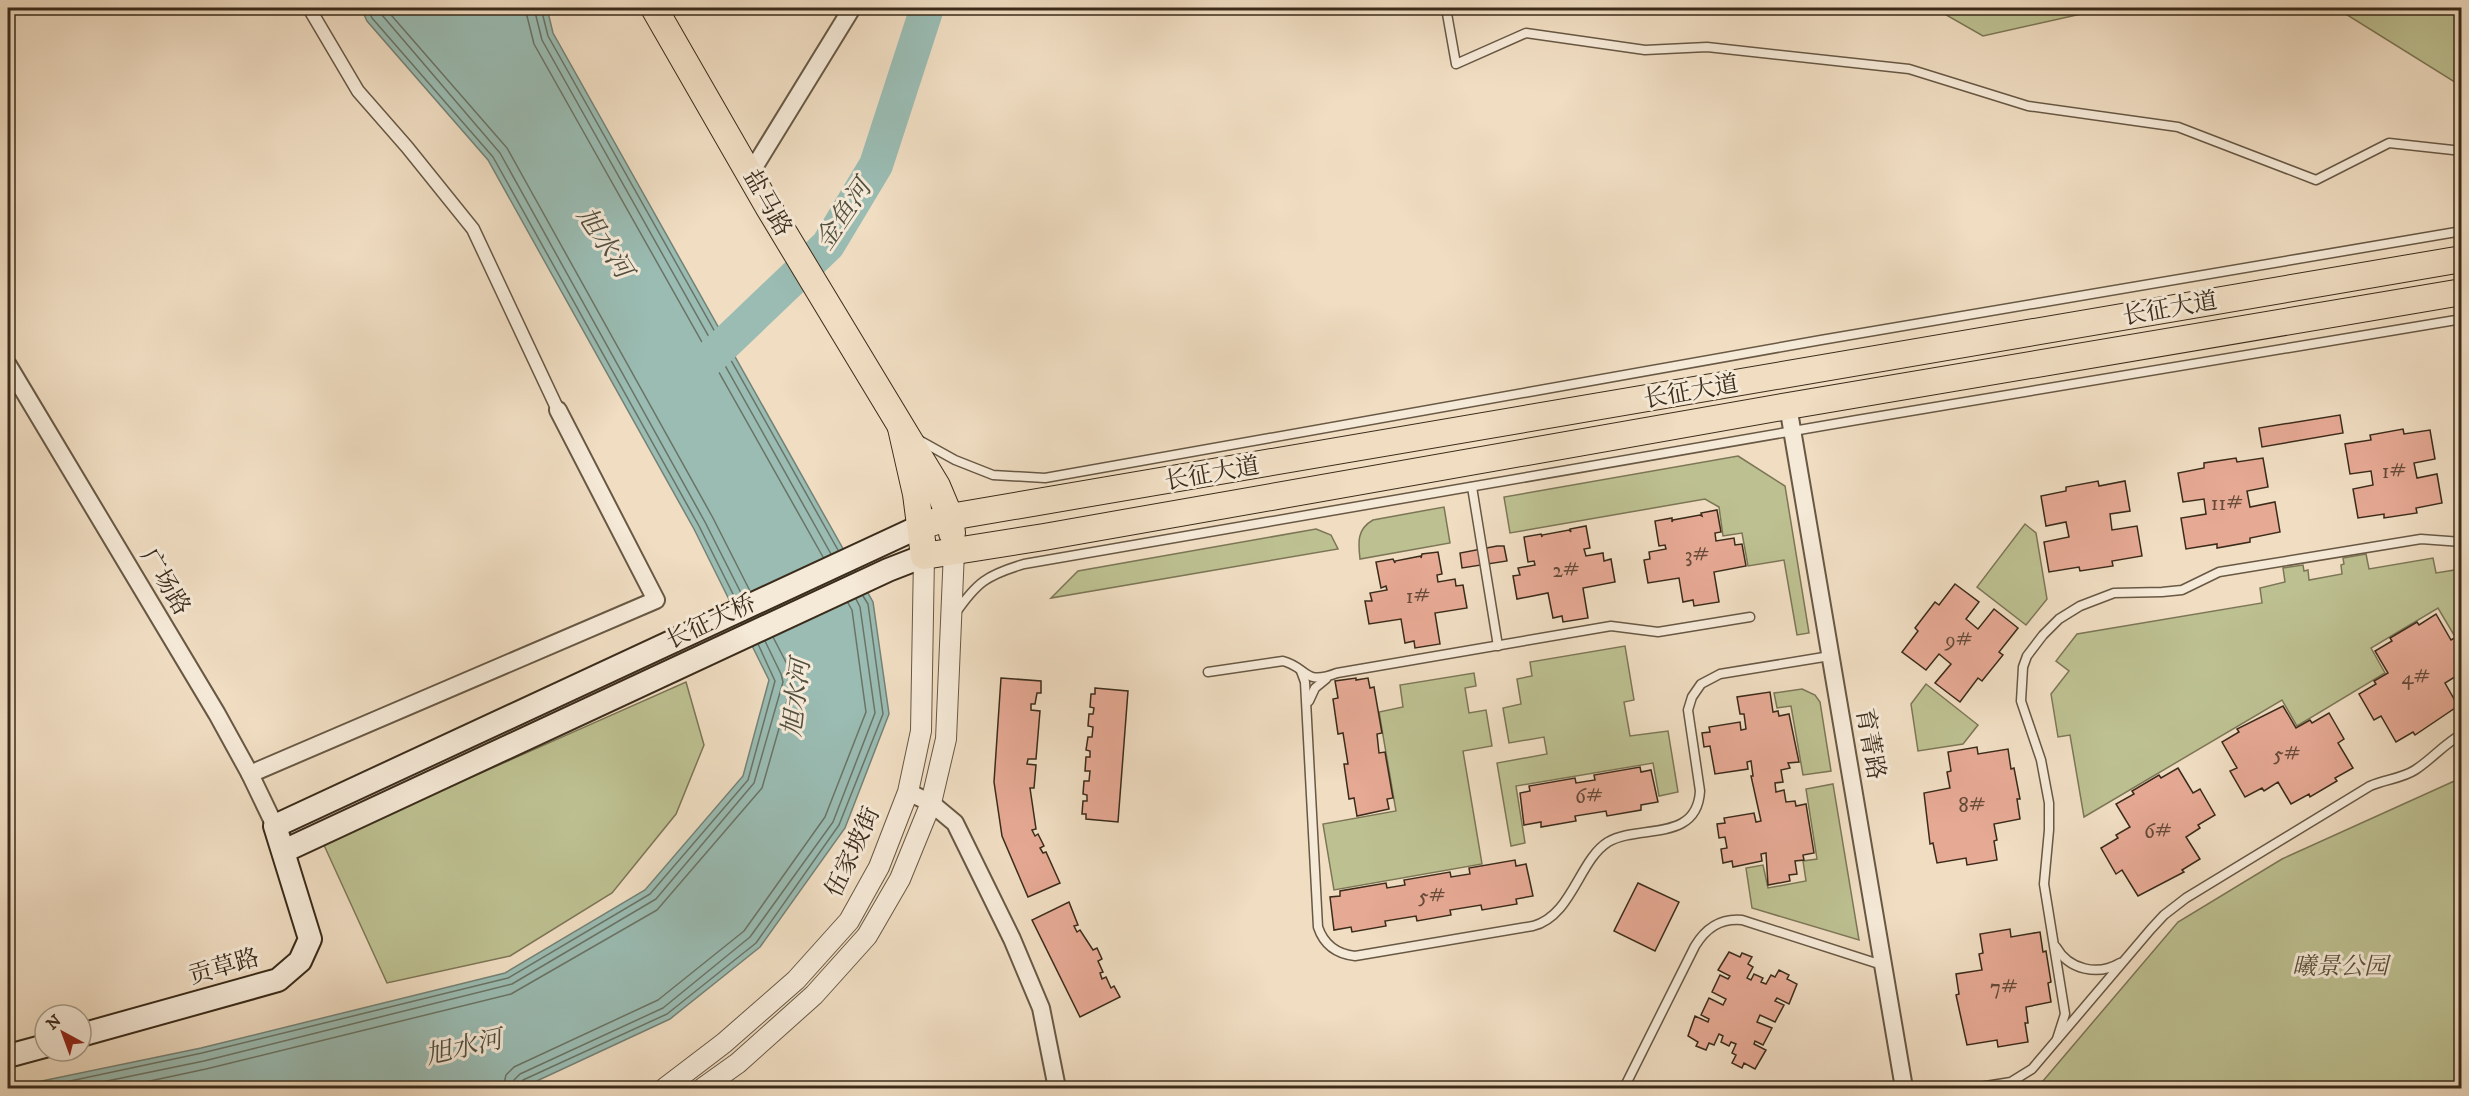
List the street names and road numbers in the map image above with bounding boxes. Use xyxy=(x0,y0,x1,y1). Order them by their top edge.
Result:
street label: 盐马路 xyxy=(736,164,798,242)
street label: 长征大道 xyxy=(2120,286,2220,332)
street label: 长征大道 xyxy=(1641,369,1741,415)
street label: 长征大道 xyxy=(1162,451,1262,497)
street label: 广场路 xyxy=(134,543,196,621)
street label: 长征大桥 xyxy=(661,588,761,656)
street label: 育菁路 xyxy=(1849,706,1891,782)
street label: 伍家坡街 xyxy=(819,802,887,902)
street label: 贡草路 xyxy=(185,943,263,991)

